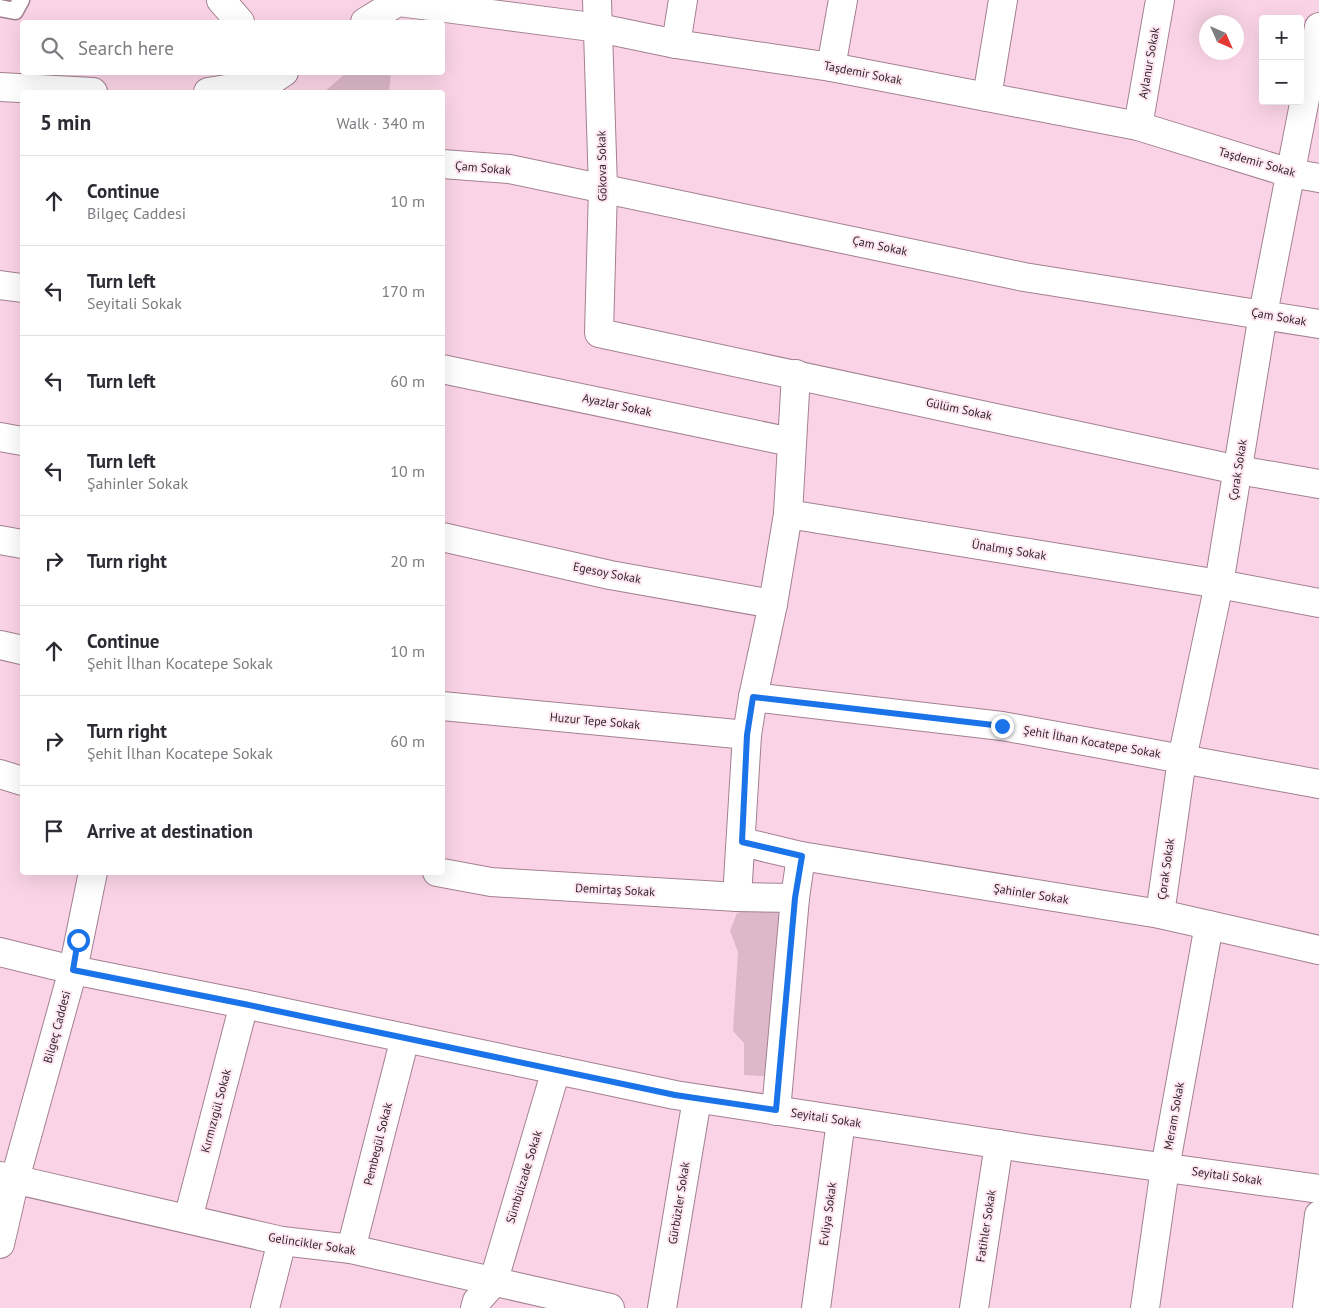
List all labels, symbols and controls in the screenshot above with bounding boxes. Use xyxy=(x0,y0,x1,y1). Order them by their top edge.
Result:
north arrow xyxy=(1199,15,1244,60)
map controls xyxy=(1259,15,1304,105)
button: + xyxy=(1259,15,1304,60)
search box xyxy=(20,20,445,75)
street label: Aylanur Sokak xyxy=(1135,26,1162,100)
icon: search xyxy=(38,34,66,62)
text: Search here xyxy=(78,36,174,60)
street label: Taşdemir Sokak xyxy=(823,58,904,87)
button: − xyxy=(1259,60,1304,105)
text: 5 min xyxy=(40,109,91,136)
text: Walk · 340 m xyxy=(336,113,425,133)
street label: Gökova Sokak xyxy=(593,130,610,202)
street label: Taşdemir Sokak xyxy=(1217,143,1298,180)
street label: Çam Sokak xyxy=(455,158,512,177)
text: Continue xyxy=(87,179,159,203)
icon: ahead xyxy=(40,187,68,215)
text: 10 m xyxy=(390,191,425,211)
text: Bilgeç Caddesi xyxy=(87,203,186,223)
street label: Çam Sokak xyxy=(851,232,909,259)
text: Turn left xyxy=(87,269,156,293)
icon: left xyxy=(40,277,68,305)
text: 170 m xyxy=(382,281,425,301)
text: Seyitali Sokak xyxy=(87,293,182,313)
street label: Çam Sokak xyxy=(1250,304,1308,329)
icon: left xyxy=(40,367,68,395)
text: Turn left xyxy=(87,369,156,393)
text: 60 m xyxy=(390,371,425,391)
street label: Ayazlar Sokak xyxy=(581,390,653,419)
street label: Gülüm Sokak xyxy=(925,394,994,423)
street label: Çorak Sokak xyxy=(1225,438,1250,502)
text: Turn left xyxy=(87,449,156,473)
icon: left xyxy=(40,457,68,485)
text: 10 m xyxy=(390,461,425,481)
text: Şahinler Sokak xyxy=(87,473,188,493)
street label: Ünalmış Sokak xyxy=(971,536,1048,563)
icon: right xyxy=(40,547,68,575)
text: Turn right xyxy=(87,549,167,573)
text: 20 m xyxy=(390,551,425,571)
street label: Egesoy Sokak xyxy=(572,559,643,586)
text: Continue xyxy=(87,629,159,653)
icon: ahead xyxy=(40,637,68,665)
text: 10 m xyxy=(390,641,425,661)
text: Şehit İlhan Kocatepe Sokak xyxy=(87,653,273,673)
street label: Huzur Tepe Sokak xyxy=(549,709,641,732)
route end xyxy=(991,715,1014,738)
text: Turn right xyxy=(87,719,167,743)
street label: Şehit İlhan Kocatepe Sokak xyxy=(1022,722,1162,761)
icon: right xyxy=(40,727,68,755)
text: 60 m xyxy=(390,731,425,751)
text: Şehit İlhan Kocatepe Sokak xyxy=(87,743,273,763)
icon: arrive xyxy=(40,817,68,845)
text: Arrive at destination xyxy=(87,819,253,843)
street label: Çorak Sokak xyxy=(1154,837,1177,901)
street label: Demirtaş Sokak xyxy=(575,880,656,899)
street label: Şahinler Sokak xyxy=(992,880,1070,907)
route start xyxy=(67,929,90,952)
street label: Bilgeç Caddesi xyxy=(40,989,73,1065)
street label: Kırmızıgül Sokak xyxy=(197,1067,234,1154)
street label: Meram Sokak xyxy=(1160,1080,1187,1151)
street label: Pembegül Sokak xyxy=(360,1101,395,1187)
street label: Seyitali Sokak xyxy=(790,1105,863,1131)
street label: Sümbülzade Sokak xyxy=(502,1128,545,1225)
street label: Gürbüzler Sokak xyxy=(665,1160,692,1245)
street label: Seyitali Sokak xyxy=(1191,1163,1264,1188)
street label: Evliya Sokak xyxy=(816,1181,839,1247)
street label: Fatihler Sokak xyxy=(972,1188,999,1263)
street label: Gelincikler Sokak xyxy=(267,1229,357,1258)

